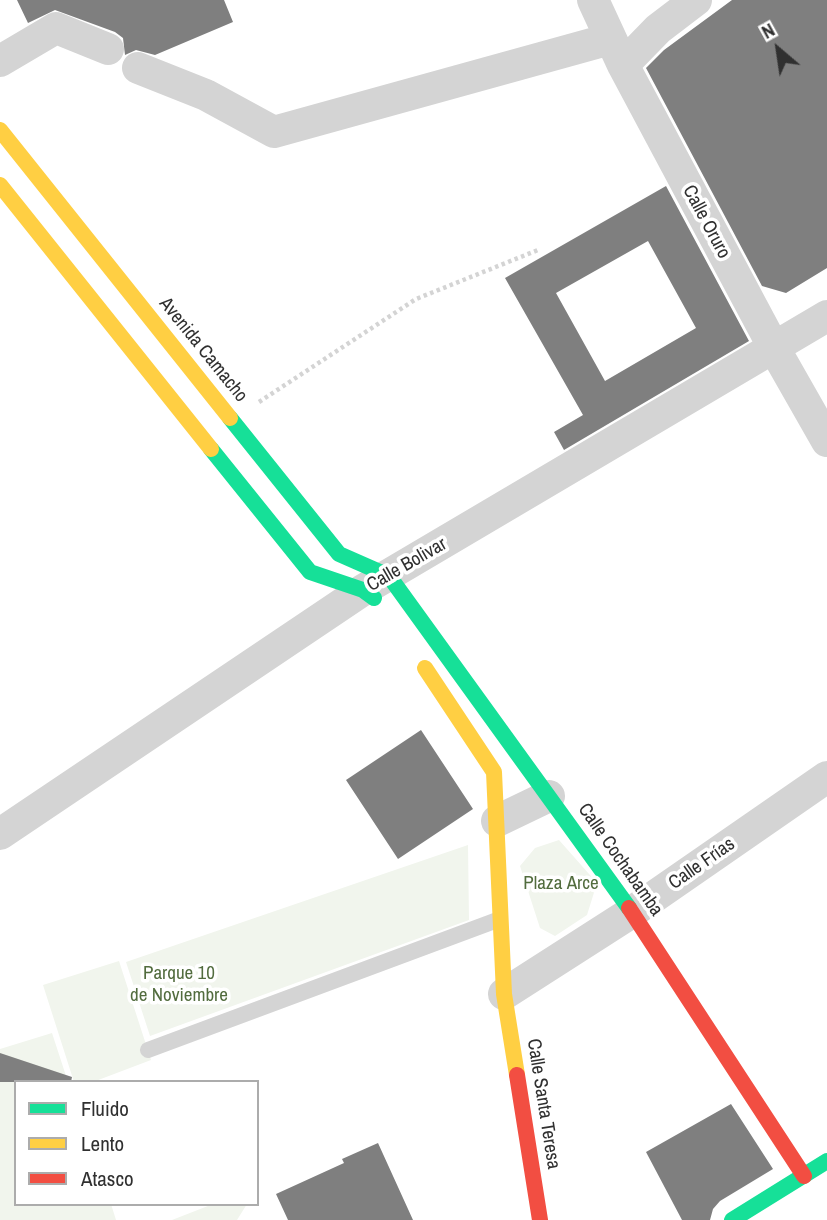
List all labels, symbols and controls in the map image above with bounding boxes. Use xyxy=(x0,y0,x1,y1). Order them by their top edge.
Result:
north arrow xyxy=(743,14,813,84)
text: N xyxy=(757,17,779,45)
street label: Calle Oruro xyxy=(677,181,735,263)
street label: Avenida Camacho xyxy=(154,293,252,407)
street label: Calle Bolivar xyxy=(363,533,451,597)
street label: Calle Cochabamba xyxy=(573,799,667,921)
street label: Calle Frías xyxy=(665,833,739,895)
park label: Plaza Arce xyxy=(523,873,599,895)
park label: Parque 10 de Noviembre xyxy=(130,963,228,1007)
street label: Calle Santa Teresa xyxy=(521,1037,565,1171)
legend xyxy=(14,1080,259,1206)
text: Fluido xyxy=(81,1094,129,1123)
text: Lento xyxy=(81,1129,124,1158)
text: Atasco xyxy=(81,1164,134,1193)

